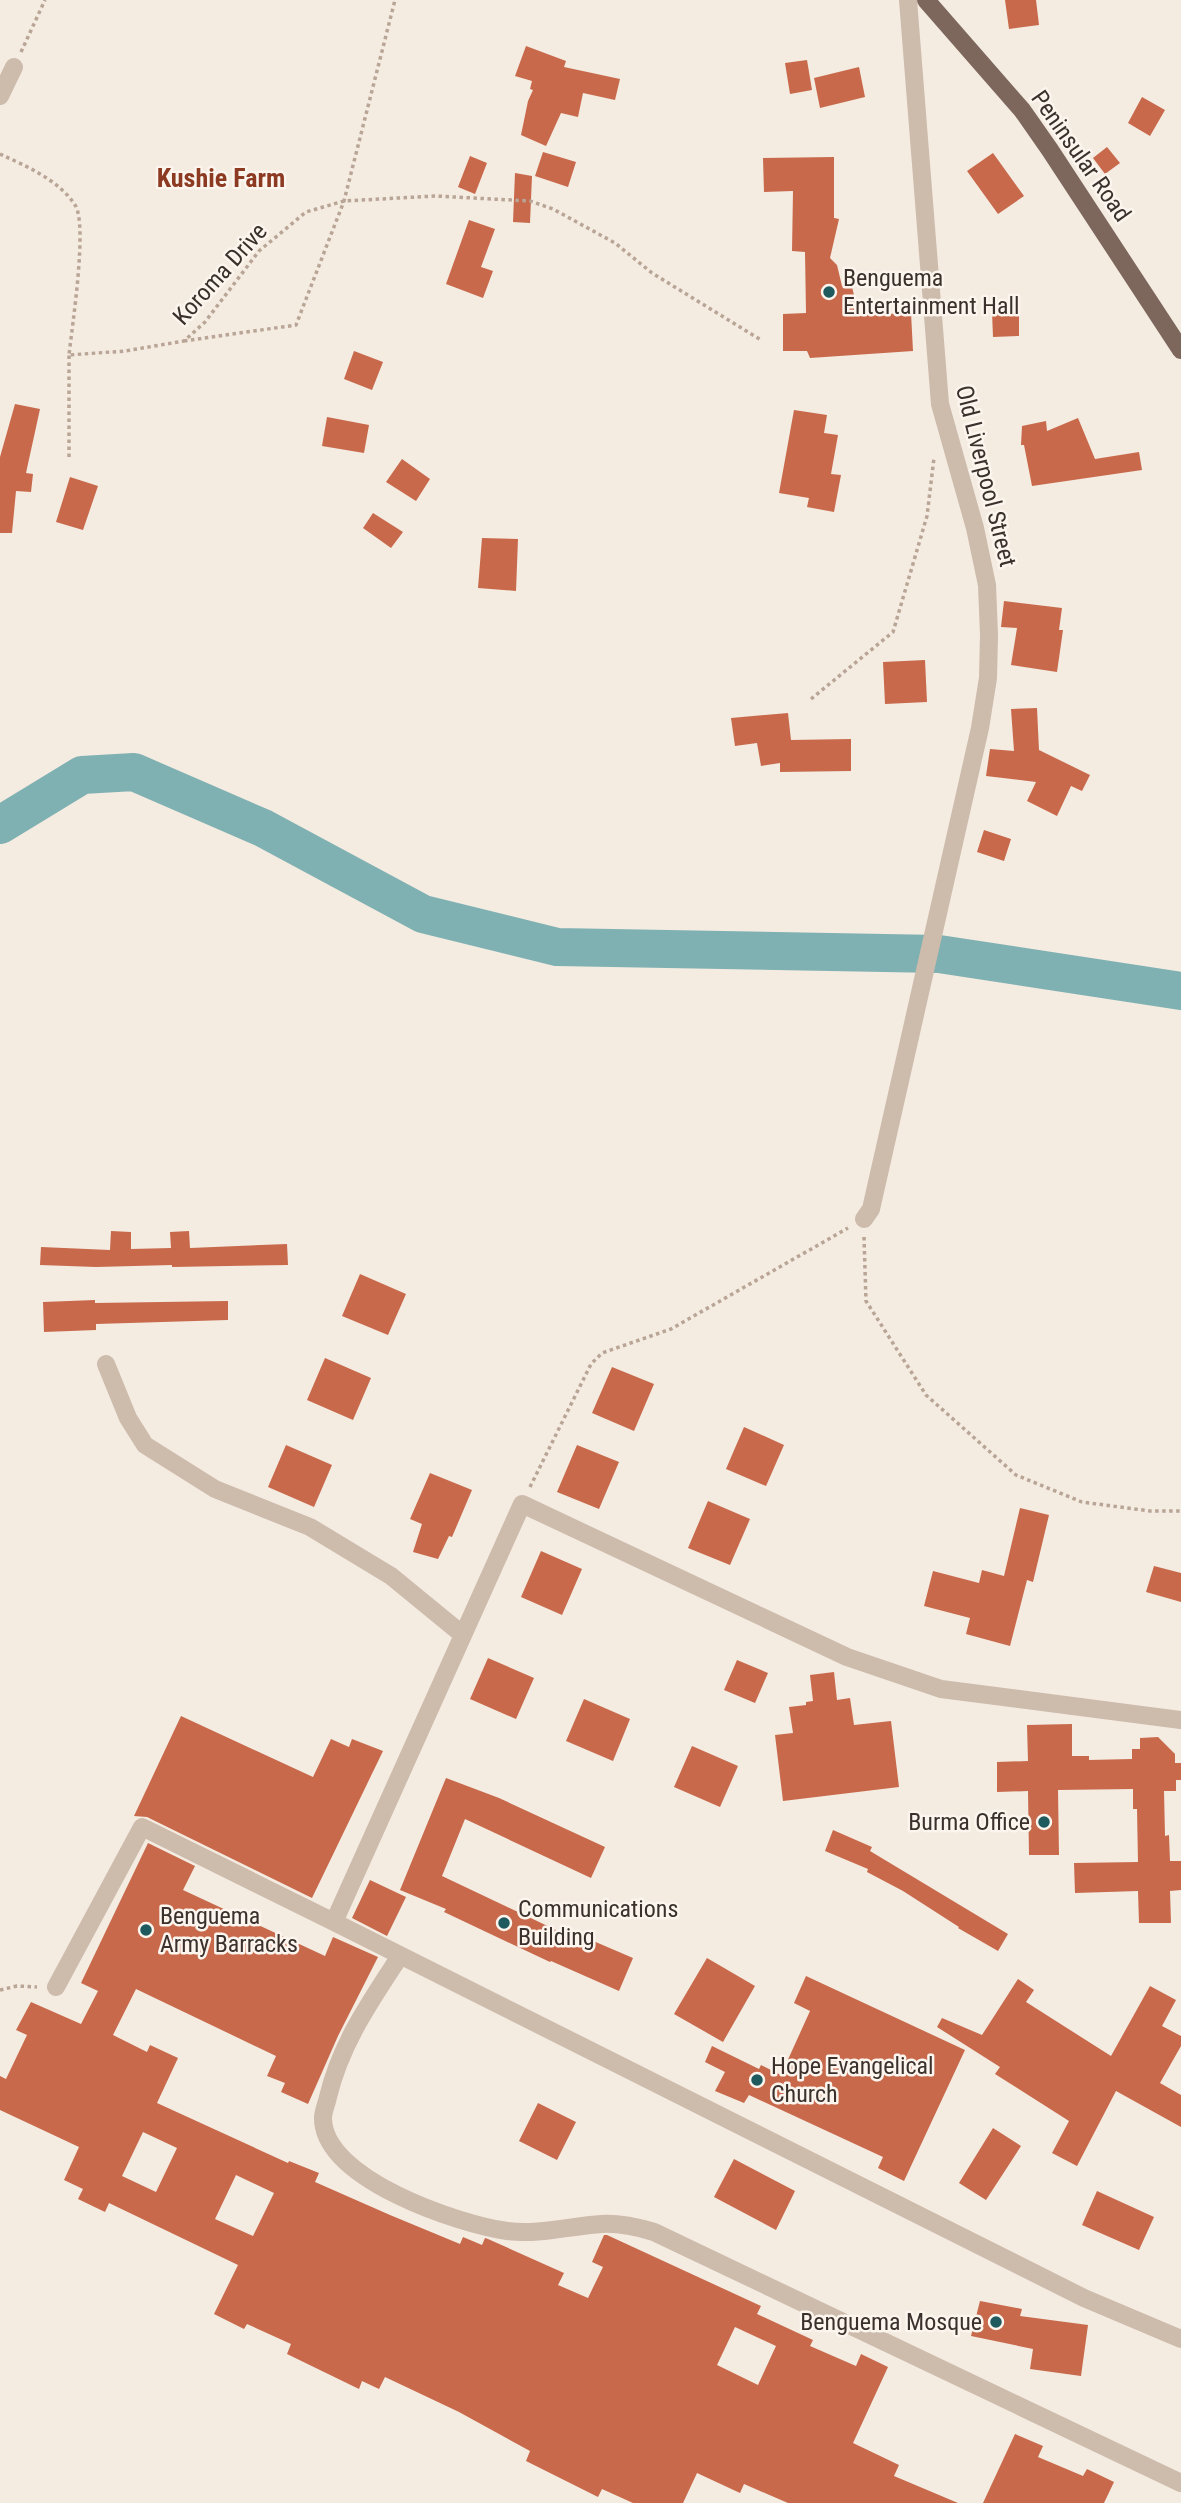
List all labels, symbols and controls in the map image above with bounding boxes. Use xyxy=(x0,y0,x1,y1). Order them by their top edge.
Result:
street label: Peninsular Road xyxy=(1025,85,1137,227)
district label: Kushie Farm xyxy=(157,163,285,193)
street label: Koroma Drive xyxy=(167,217,273,331)
place label: Benguema Entertainment Hall xyxy=(843,264,1019,320)
marker: Benguema Entertainment Hall xyxy=(821,284,837,300)
street label: Old Liverpool Street xyxy=(950,382,1022,570)
place label: Burma Office xyxy=(908,1808,1030,1836)
marker: Burma Office xyxy=(1036,1814,1052,1830)
place label: Communications Building xyxy=(518,1895,678,1951)
place label: Benguema Army Barracks xyxy=(160,1902,298,1958)
marker: Communications Building xyxy=(496,1915,512,1931)
marker: Benguema Army Barracks xyxy=(138,1922,154,1938)
place label: Hope Evangelical Church xyxy=(771,2052,934,2108)
marker: Hope Evangelical Church xyxy=(749,2072,765,2088)
place label: Benguema Mosque xyxy=(800,2308,982,2336)
marker: Benguema Mosque xyxy=(988,2314,1004,2330)

